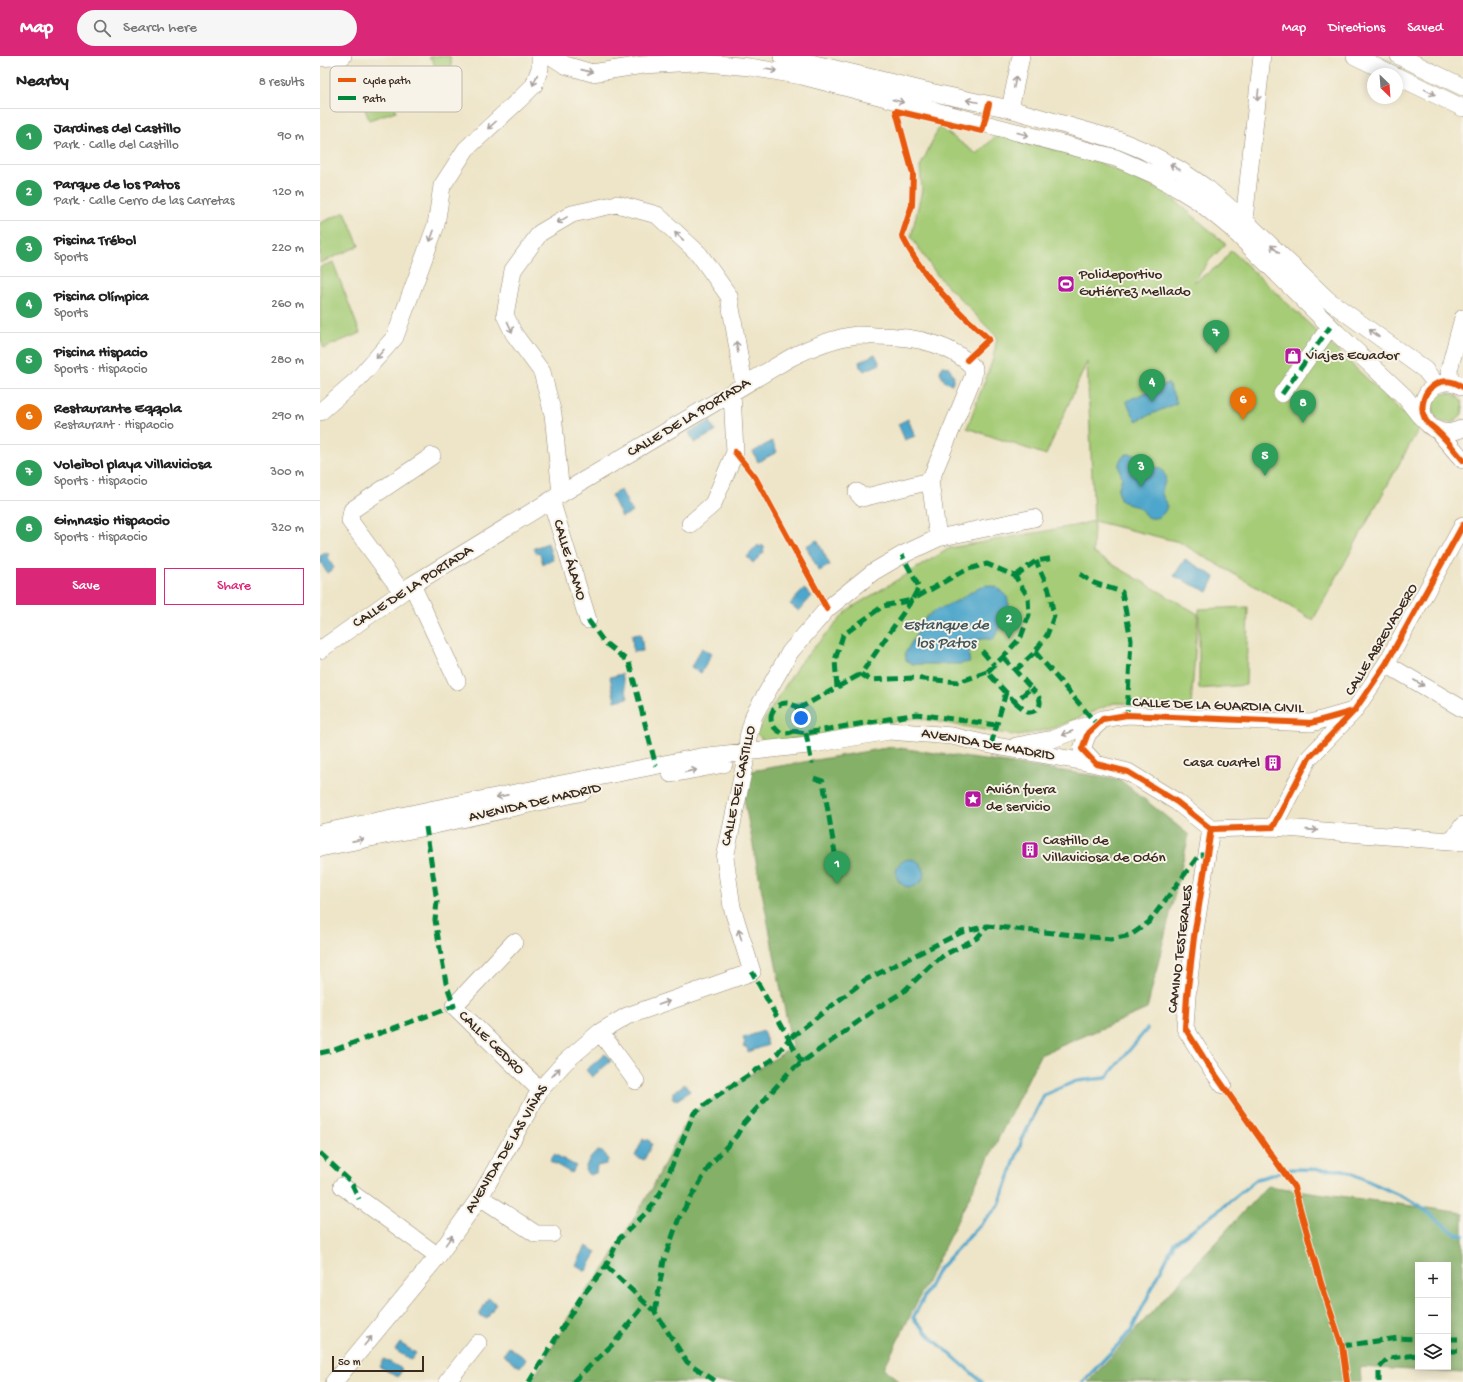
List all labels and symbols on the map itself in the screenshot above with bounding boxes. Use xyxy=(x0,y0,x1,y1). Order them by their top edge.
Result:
legend xyxy=(330,66,462,112)
one-way arrow xyxy=(580,67,593,75)
one-way arrow xyxy=(765,67,778,75)
north arrow xyxy=(1367,68,1403,104)
one-way arrow xyxy=(531,73,539,85)
text: Cycle path xyxy=(363,76,411,88)
one-way arrow xyxy=(1012,76,1020,89)
one-way arrow xyxy=(1254,88,1261,101)
one-way arrow xyxy=(1424,89,1436,96)
text: Path xyxy=(362,94,386,106)
one-way arrow xyxy=(966,96,979,104)
one-way arrow xyxy=(891,98,904,105)
one-way arrow xyxy=(487,121,497,130)
one-way arrow xyxy=(1017,131,1030,138)
one-way arrow xyxy=(1169,163,1181,171)
one-way arrow xyxy=(556,217,568,225)
one-way arrow xyxy=(428,229,436,241)
one-way arrow xyxy=(674,231,684,240)
one-way arrow xyxy=(1270,245,1280,254)
place label: Polideportivo Gutiérrez Mellado xyxy=(1078,266,1191,301)
sports icon: Polideportivo Gutiérrez Mellado xyxy=(1056,274,1076,294)
pin: 7 xyxy=(1203,320,1229,353)
one-way arrow xyxy=(507,321,514,333)
one-way arrow xyxy=(1369,329,1380,337)
one-way arrow xyxy=(733,341,741,354)
shop icon: Viajes Ecuador xyxy=(1283,346,1303,366)
place label: Viajes Ecuador xyxy=(1305,347,1400,365)
one-way arrow xyxy=(376,348,385,359)
pin: 4 xyxy=(1139,369,1165,402)
street label: CALLE DE LA PORTADA xyxy=(624,374,755,462)
pin: 6 xyxy=(1230,387,1256,420)
pin: 8 xyxy=(1290,390,1316,423)
pin: 5 xyxy=(1252,443,1278,476)
pin: 3 xyxy=(1128,454,1154,487)
street label: CALLE ÁLAMO xyxy=(548,517,590,603)
street label: CALLE DE LA PORTADA xyxy=(349,541,478,633)
street label: CALLE ABREVADERO xyxy=(1341,581,1423,699)
pin: 2 xyxy=(996,606,1022,639)
water label: Estanque de los Patos xyxy=(903,617,990,654)
one-way arrow xyxy=(1413,680,1425,688)
street label: CALLE DE LA GUARDIA CIVIL xyxy=(1132,694,1304,718)
your location xyxy=(791,708,811,728)
street label: CALLE DEL CASTILLO xyxy=(717,724,761,848)
street label: AVENIDA DE MADRID xyxy=(920,724,1056,766)
one-way arrow xyxy=(1062,730,1074,738)
building icon: Casa cuartel xyxy=(1263,753,1283,773)
place label: Casa cuartel xyxy=(1183,754,1260,772)
one-way arrow xyxy=(684,767,697,775)
street label: AVENIDA DE MADRID xyxy=(467,779,603,827)
place label: Avión fuera de servicio xyxy=(986,781,1057,816)
place icon: Avión fuera de servicio xyxy=(963,789,983,809)
one-way arrow xyxy=(496,792,509,800)
one-way arrow xyxy=(1305,827,1318,834)
place label: Castillo de Villaviciosa de Odón xyxy=(1042,832,1166,867)
one-way arrow xyxy=(351,836,364,844)
building icon: Castillo de Villaviciosa de Odón xyxy=(1020,840,1040,860)
pin: 1 xyxy=(824,851,850,884)
street label: CAMINO TESTERALES xyxy=(1164,884,1198,1014)
one-way arrow xyxy=(736,929,743,942)
one-way arrow xyxy=(658,998,670,1006)
street label: CALLE CEDRO xyxy=(454,1007,528,1079)
one-way arrow xyxy=(552,1067,561,1077)
street label: AVENIDA DE LAS VIÑAS xyxy=(461,1081,553,1217)
one-way arrow xyxy=(445,1235,454,1246)
one-way arrow xyxy=(363,1336,372,1347)
scale bar xyxy=(332,1354,424,1373)

